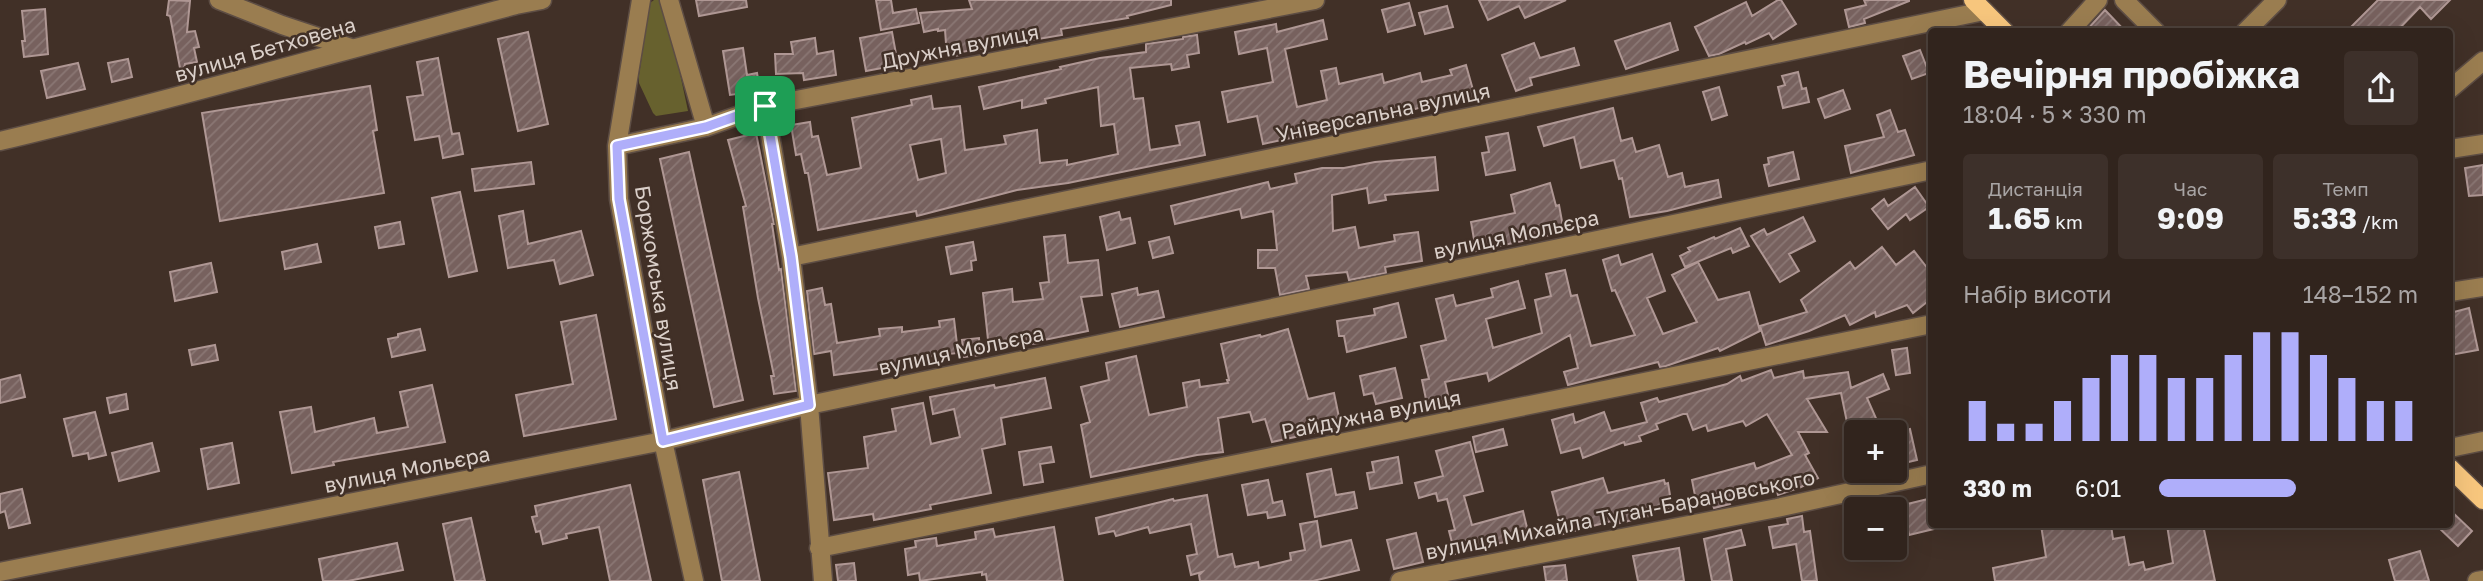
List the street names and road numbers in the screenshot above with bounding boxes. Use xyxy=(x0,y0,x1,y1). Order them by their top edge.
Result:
street label: вулиця Бетховена xyxy=(172,11,358,87)
street label: Дружня вулиця xyxy=(879,18,1041,74)
street label: Універсальна вулиця xyxy=(1274,77,1492,147)
street label: Боржомська вулиця xyxy=(630,183,688,393)
street label: вулиця Мольєра xyxy=(1431,204,1601,264)
street label: вулиця Мольєра xyxy=(876,320,1046,380)
street label: Райдужна вулиця xyxy=(1279,384,1463,444)
street label: вулиця Мольєра xyxy=(322,440,492,498)
street label: вулиця Михайла Туган-Барановського xyxy=(1423,463,1817,565)

